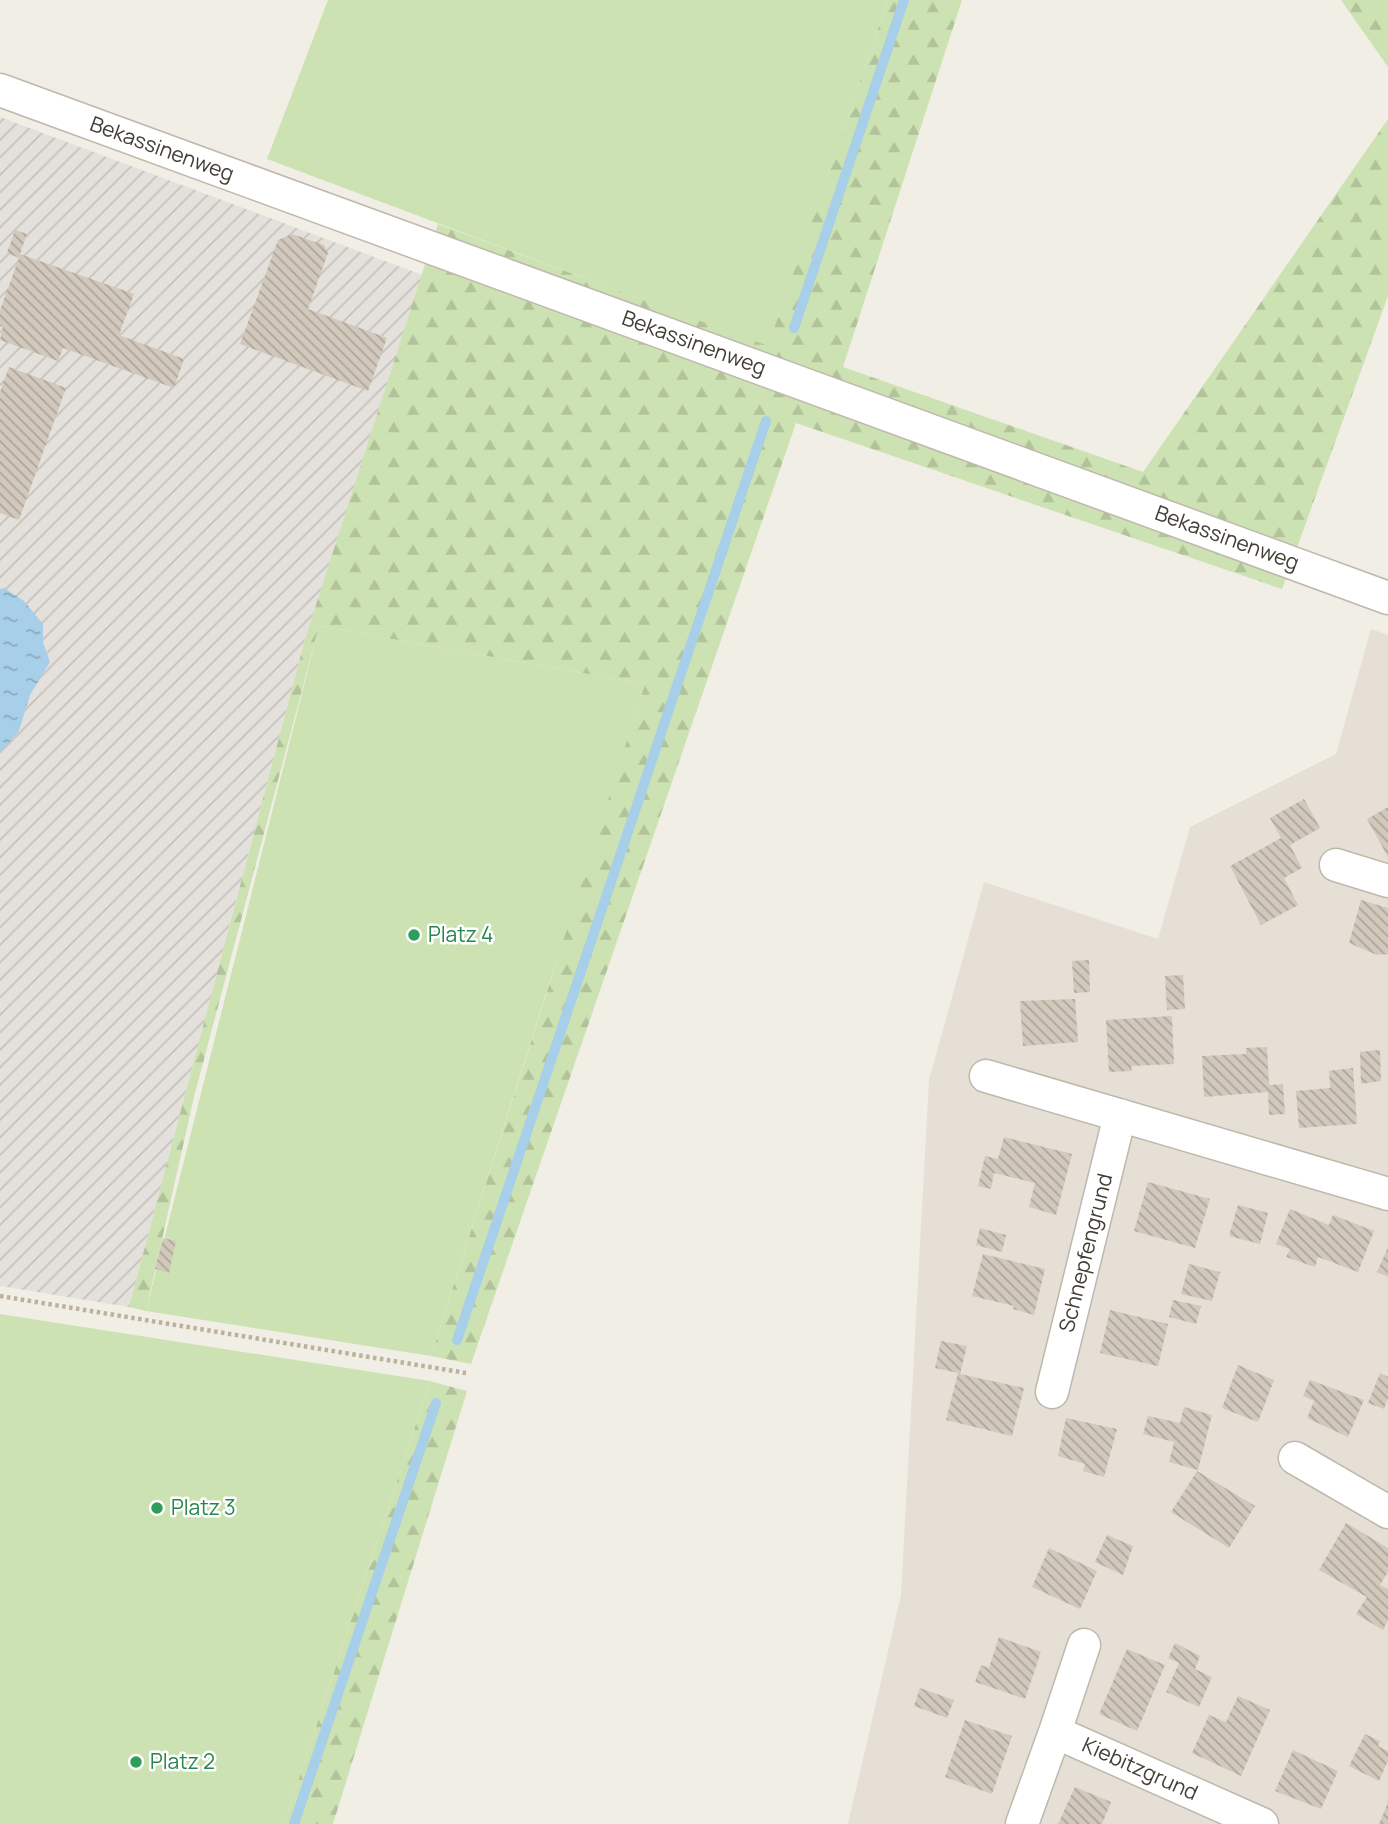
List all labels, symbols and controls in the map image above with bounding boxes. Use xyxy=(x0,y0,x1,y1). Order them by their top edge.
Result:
street label: Bekassinenweg xyxy=(86,109,238,187)
street label: Bekassinenweg xyxy=(618,303,770,381)
street label: Bekassinenweg xyxy=(1151,498,1303,576)
place label: Platz 4 xyxy=(428,920,493,948)
marker: Platz 4 xyxy=(406,927,422,943)
street label: Schnepfengrund xyxy=(1052,1170,1118,1335)
place label: Platz 3 xyxy=(171,1493,236,1521)
marker: Platz 3 xyxy=(149,1500,165,1516)
street label: Kiebitzgrund xyxy=(1078,1730,1203,1806)
place label: Platz 2 xyxy=(150,1747,215,1775)
marker: Platz 2 xyxy=(128,1754,144,1770)

